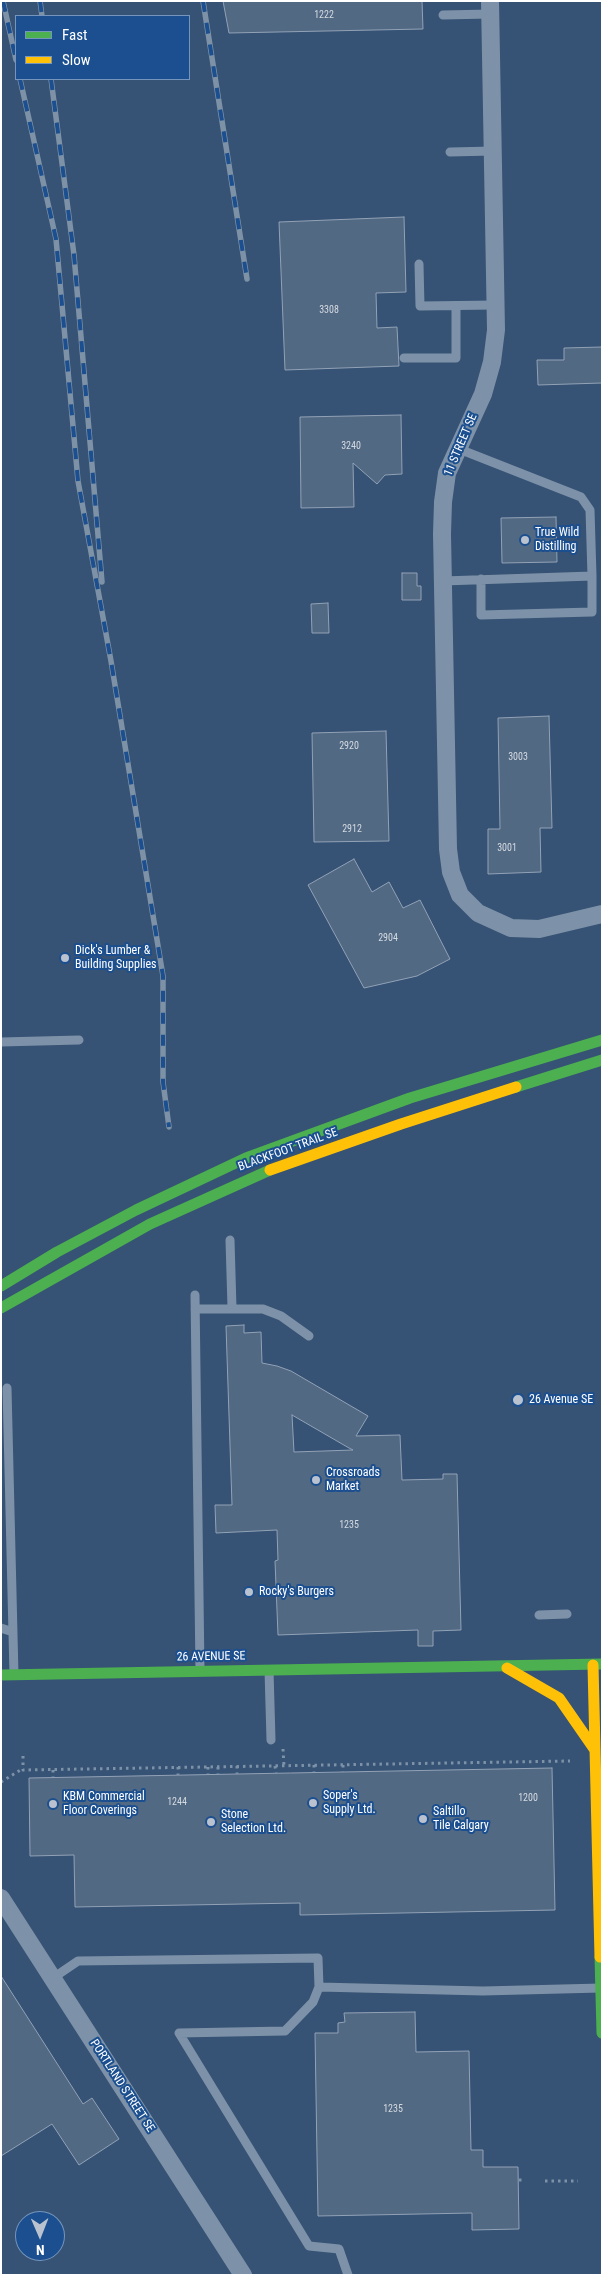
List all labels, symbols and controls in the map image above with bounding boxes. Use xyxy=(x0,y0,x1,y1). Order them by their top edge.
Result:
house number: 1222 xyxy=(314,9,334,21)
legend xyxy=(15,15,190,80)
text: Fast xyxy=(62,26,87,44)
text: Slow xyxy=(62,51,91,69)
house number: 3308 xyxy=(319,304,339,316)
street label: 11 STREET SE xyxy=(441,411,481,479)
house number: 3240 xyxy=(341,440,361,452)
place label: True Wild Distilling xyxy=(535,526,579,554)
marker: True Wild Distilling xyxy=(519,534,531,546)
house number: 2920 xyxy=(339,740,359,752)
house number: 3003 xyxy=(508,751,528,763)
house number: 2912 xyxy=(342,823,362,835)
house number: 3001 xyxy=(497,842,517,854)
house number: 2904 xyxy=(378,932,398,944)
place label: Dick's Lumber & Building Supplies xyxy=(75,944,157,972)
marker: Dick's Lumber & Building Supplies xyxy=(59,952,71,964)
street label: BLACKFOOT TRAIL SE xyxy=(236,1125,340,1175)
marker: 26 Avenue SE xyxy=(511,1393,525,1407)
place label: 26 Avenue SE xyxy=(529,1393,593,1407)
place label: Crossroads Market xyxy=(326,1466,380,1494)
marker: Crossroads Market xyxy=(310,1474,322,1486)
house number: 1235 xyxy=(339,1519,359,1531)
place label: Rocky's Burgers xyxy=(259,1585,334,1599)
marker: Rocky's Burgers xyxy=(243,1586,255,1598)
street label: 26 AVENUE SE xyxy=(176,1649,246,1665)
place label: Soper's Supply Ltd. xyxy=(323,1789,376,1817)
place label: KBM Commercial Floor Coverings xyxy=(63,1790,145,1818)
house number: 1200 xyxy=(518,1792,538,1804)
house number: 1244 xyxy=(167,1796,187,1808)
marker: Soper's Supply Ltd. xyxy=(307,1797,319,1809)
marker: KBM Commercial Floor Coverings xyxy=(47,1798,59,1810)
place label: Saltillo Tile Calgary xyxy=(433,1805,489,1833)
place label: Stone Selection Ltd. xyxy=(221,1808,286,1836)
marker: Saltillo Tile Calgary xyxy=(417,1813,429,1825)
marker: Stone Selection Ltd. xyxy=(205,1816,217,1828)
street label: PORTLAND STREET SE xyxy=(87,2037,157,2135)
house number: 1235 xyxy=(383,2103,403,2115)
north arrow xyxy=(15,2211,65,2261)
text: N xyxy=(36,2242,45,2258)

